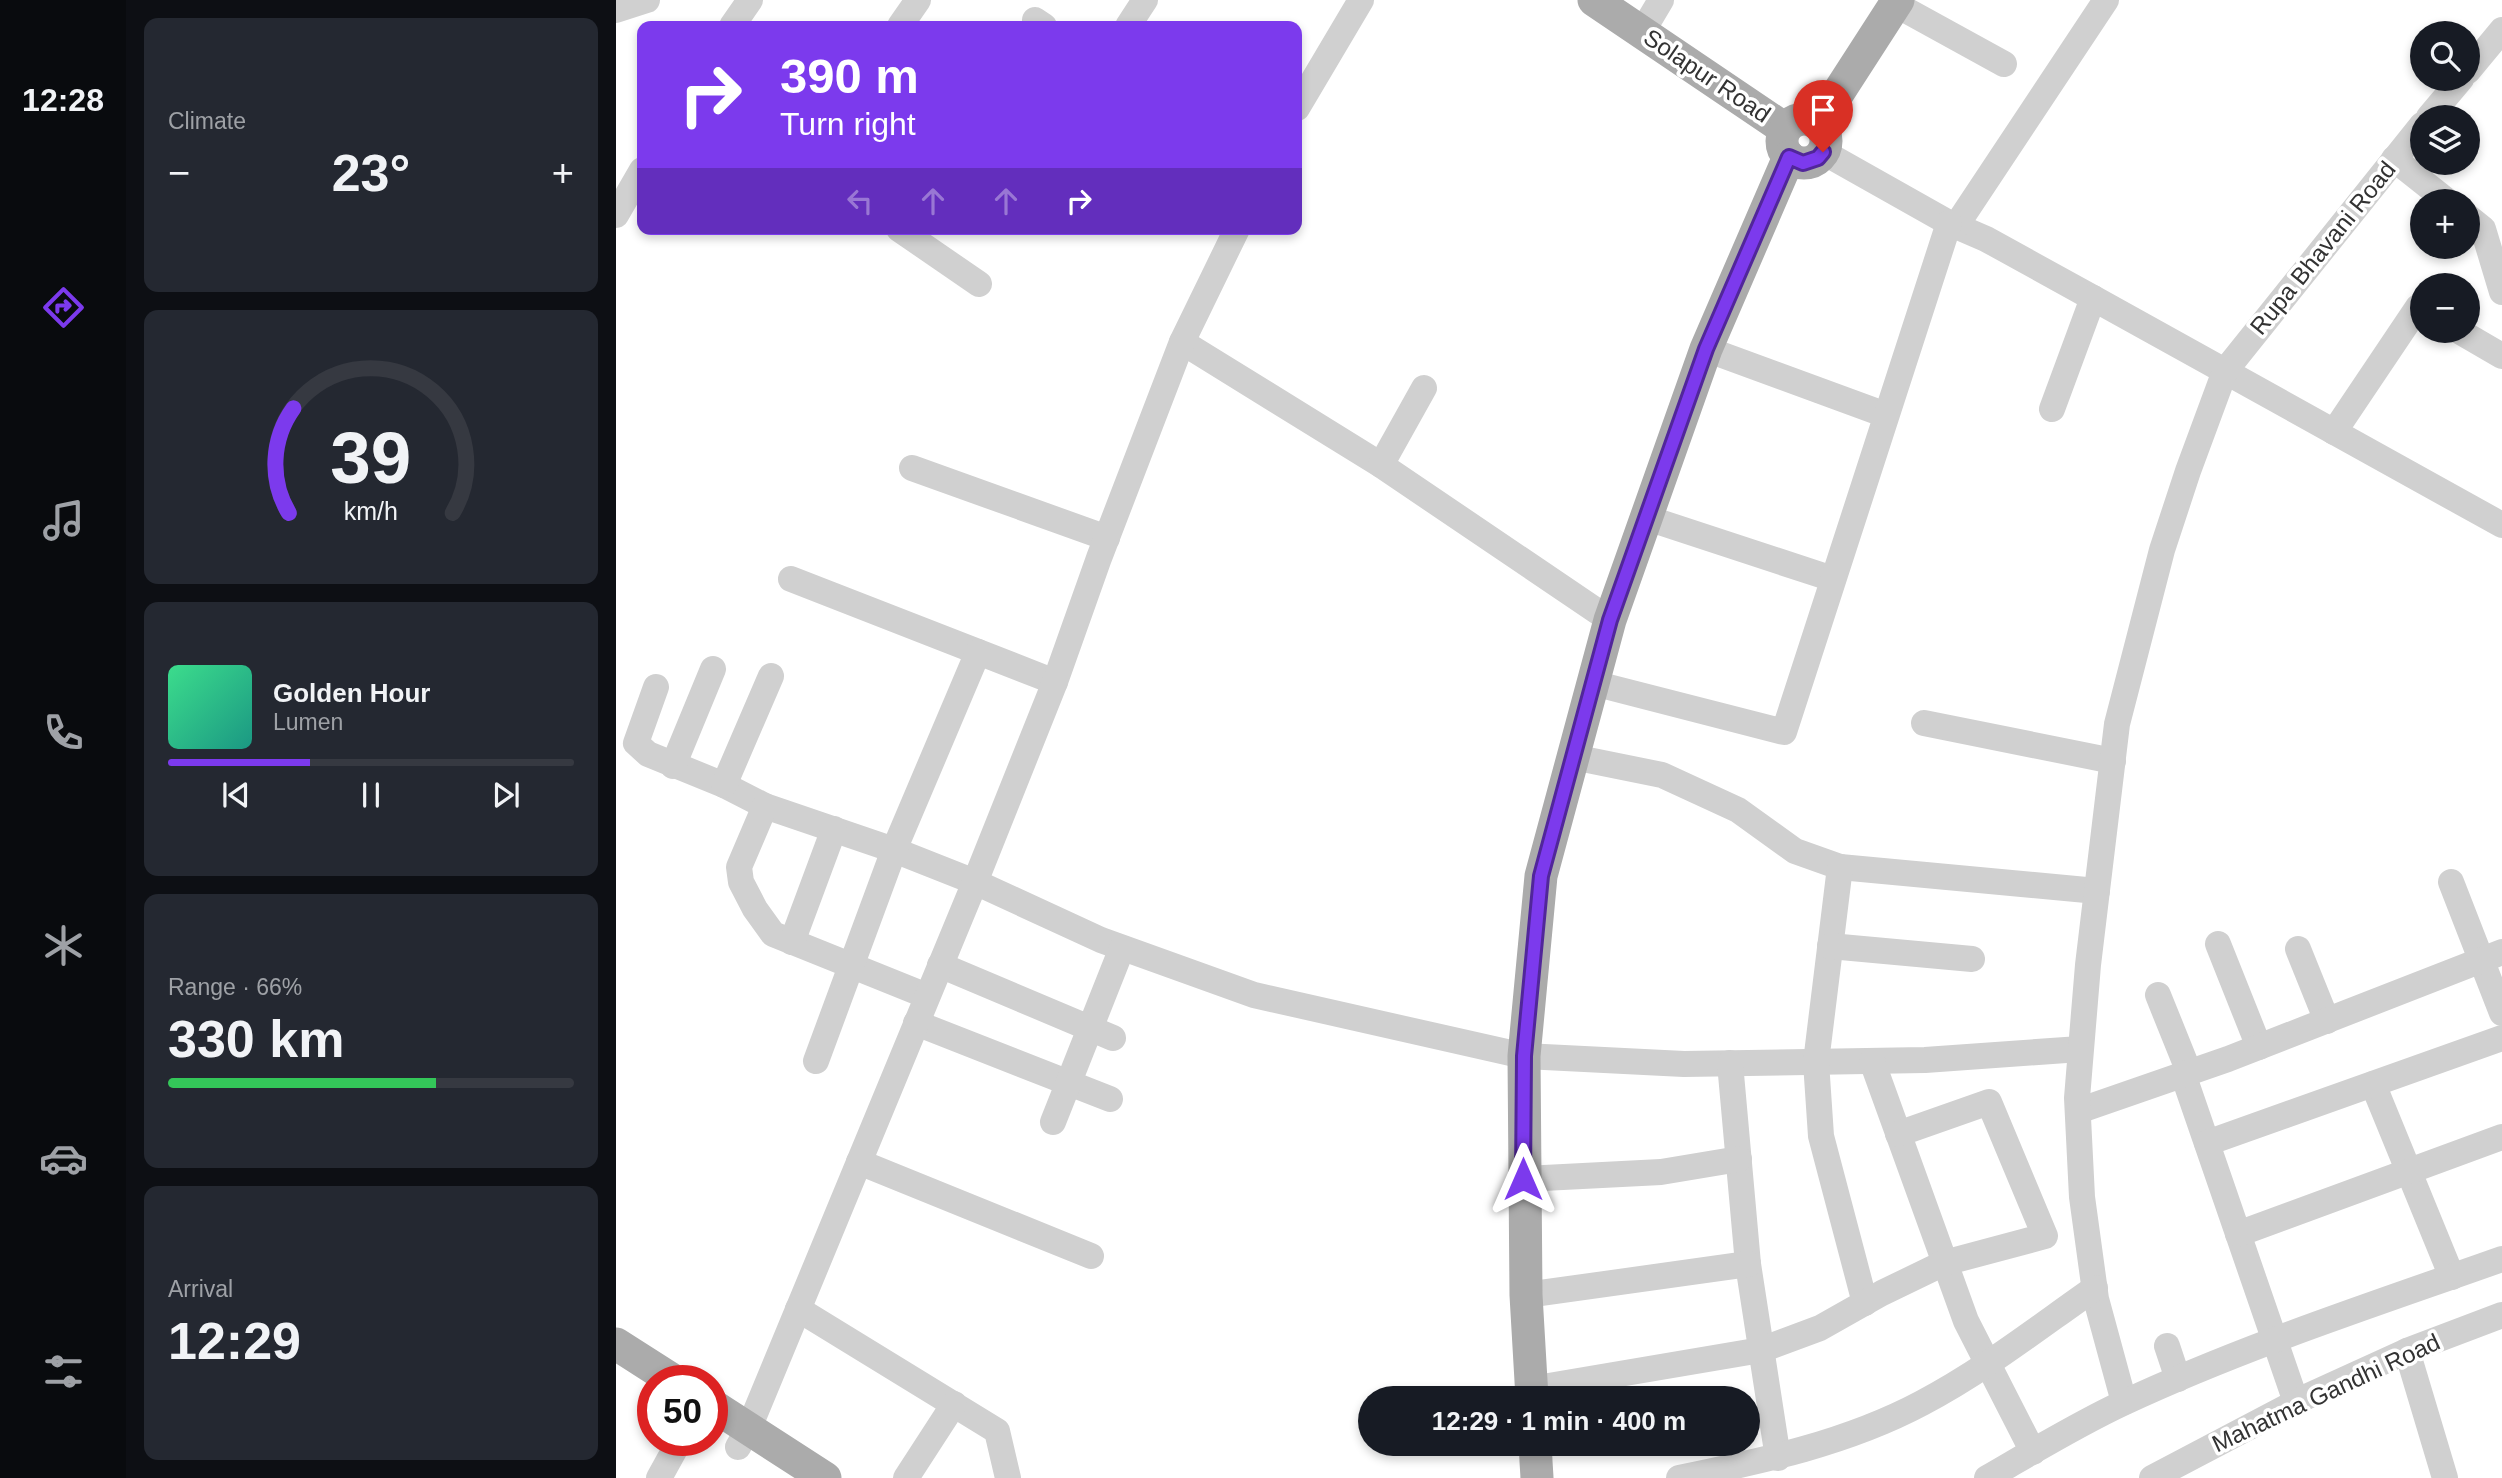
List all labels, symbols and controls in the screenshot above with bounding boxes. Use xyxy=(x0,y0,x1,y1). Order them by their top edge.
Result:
map controls xyxy=(2410,21,2480,343)
button: search xyxy=(2410,21,2480,91)
street label: Solapur Road xyxy=(1639,23,1776,128)
icon: right xyxy=(665,49,756,140)
text: 390 m xyxy=(780,49,919,103)
pin xyxy=(1793,80,1853,152)
text: 12:28 xyxy=(22,82,104,118)
icon: arrive xyxy=(1804,91,1842,129)
button: layers xyxy=(2410,105,2480,175)
text: Turn right xyxy=(780,106,916,142)
text: Climate xyxy=(168,108,246,134)
text: 23° xyxy=(332,144,410,202)
text: − xyxy=(168,152,190,194)
text: + xyxy=(552,152,574,194)
street label: Rupa Bhavani Road xyxy=(2245,156,2401,340)
icon: left xyxy=(841,182,879,220)
icon: ahead xyxy=(914,182,952,220)
icon: ahead xyxy=(987,182,1025,220)
icon: right xyxy=(1060,182,1098,220)
button: + xyxy=(2410,189,2480,259)
button: − xyxy=(2410,273,2480,343)
icon: directions xyxy=(39,283,88,332)
text: 39 xyxy=(331,417,411,498)
icon: music xyxy=(39,496,88,545)
text: km/h xyxy=(344,497,398,525)
text: Golden Hour xyxy=(273,678,430,708)
icon: phone xyxy=(39,708,88,757)
text: Lumen xyxy=(273,709,343,735)
icon: previous xyxy=(217,776,255,814)
icon: pause xyxy=(352,776,390,814)
icon: next xyxy=(487,776,525,814)
icon: climate xyxy=(39,921,88,970)
text: Range · 66% xyxy=(168,974,302,1000)
text: 330 km xyxy=(168,1010,344,1068)
icon: car xyxy=(39,1134,88,1183)
position arrow xyxy=(1486,1142,1560,1216)
text: Arrival xyxy=(168,1276,233,1302)
text: 12:29 xyxy=(168,1312,301,1370)
street label: Mahatma Gandhi Road xyxy=(2208,1328,2444,1457)
icon: filters xyxy=(39,1347,88,1396)
speed limit sign: 50 xyxy=(637,1365,728,1456)
text: 12:29 · 1 min · 400 m xyxy=(1432,1406,1686,1436)

